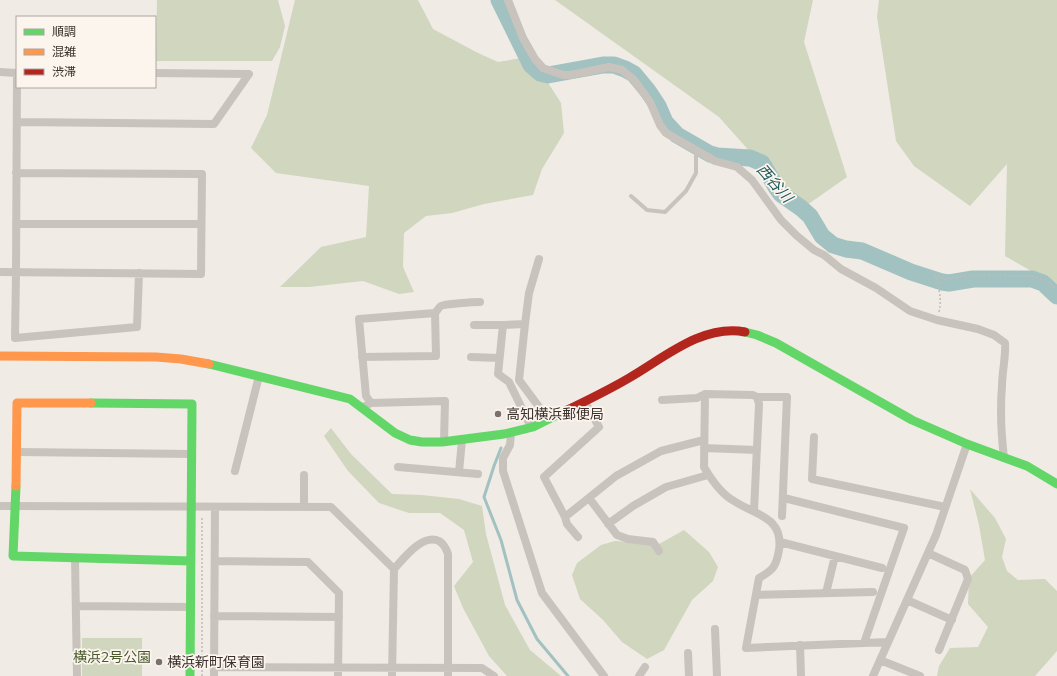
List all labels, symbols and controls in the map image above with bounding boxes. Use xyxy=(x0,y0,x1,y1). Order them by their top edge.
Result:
legend xyxy=(16,16,156,88)
text: 順調 xyxy=(52,24,76,39)
text: 混雑 xyxy=(52,44,76,59)
text: 渋滞 xyxy=(52,64,76,79)
water label: 西谷川 xyxy=(753,160,798,208)
place label: 高知横浜郵便局 xyxy=(506,405,604,423)
marker: 高知横浜郵便局 xyxy=(493,409,503,419)
park label: 横浜2号公園 xyxy=(73,648,151,666)
place label: 横浜新町保育園 xyxy=(167,653,265,671)
marker: 横浜新町保育園 xyxy=(154,657,164,667)

